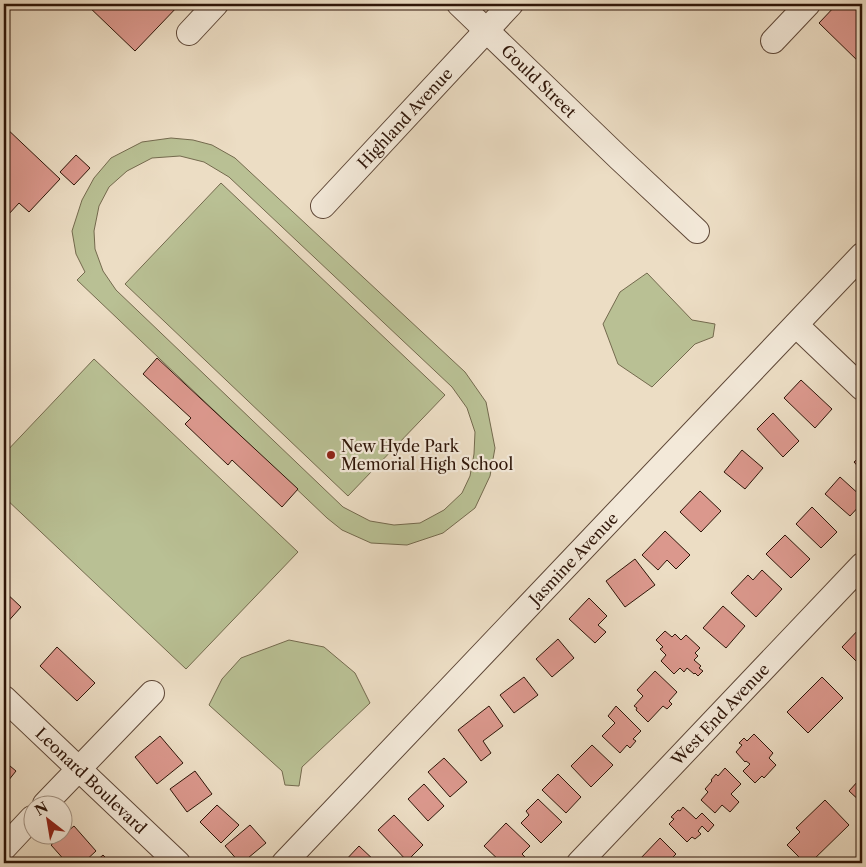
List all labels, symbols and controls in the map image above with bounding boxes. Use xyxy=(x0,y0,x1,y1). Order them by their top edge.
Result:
street label: Gould Street xyxy=(497,40,581,122)
street label: Highland Avenue xyxy=(353,64,457,173)
place label: New Hyde Park Memorial High School xyxy=(341,436,513,474)
marker: New Hyde Park Memorial High School xyxy=(325,449,337,461)
street label: Jasmine Avenue xyxy=(523,508,622,611)
street label: West End Avenue xyxy=(666,659,773,770)
street label: Leonard Boulevard xyxy=(31,723,151,838)
north arrow xyxy=(22,794,72,844)
text: N xyxy=(31,798,51,820)

